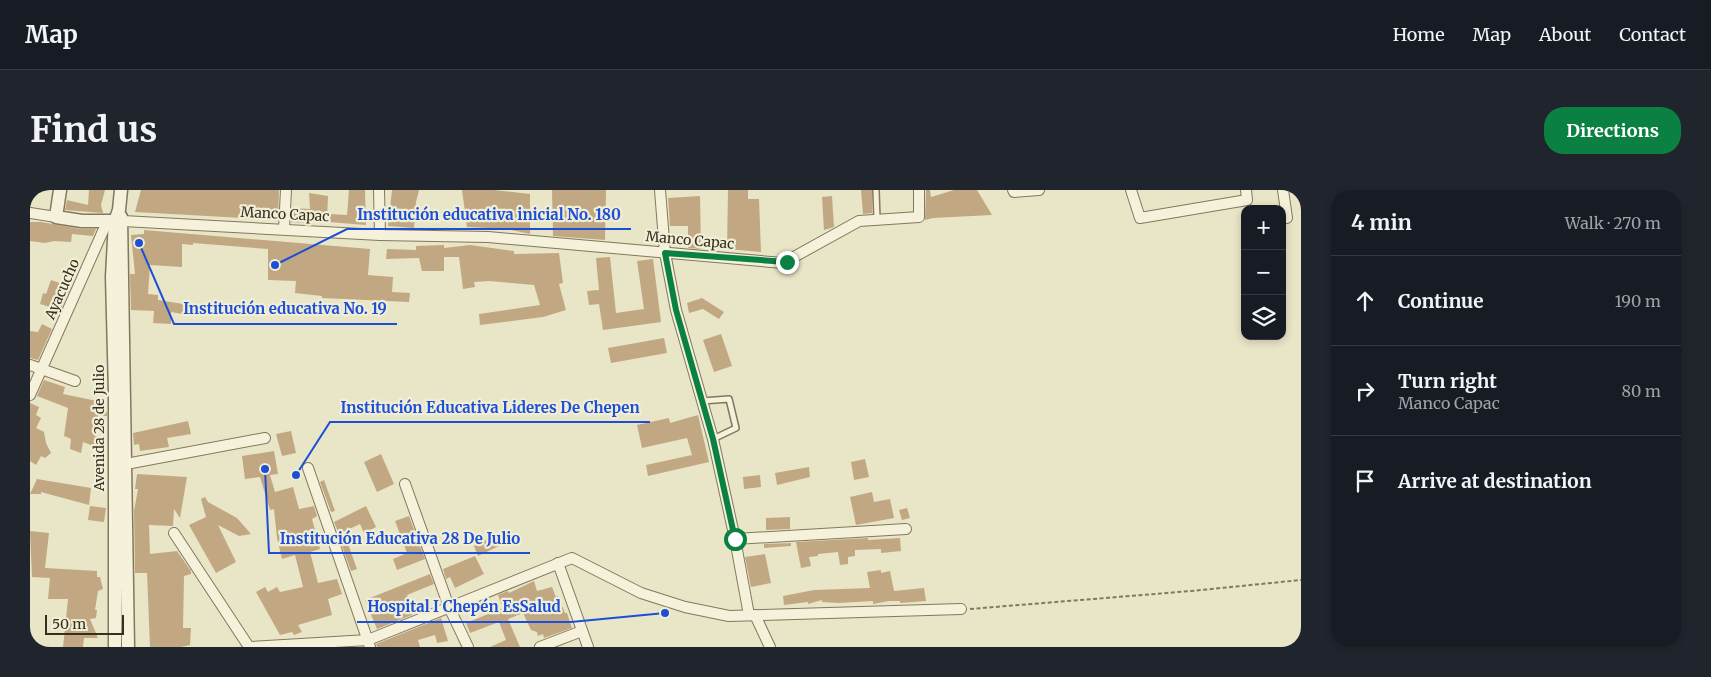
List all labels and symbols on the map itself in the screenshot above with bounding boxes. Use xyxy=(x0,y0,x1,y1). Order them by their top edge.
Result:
callout: Institución educativa inicial No. 180 xyxy=(347,199,631,229)
street label: Manco Capac xyxy=(240,203,330,225)
text: Institución educativa inicial No. 180 xyxy=(357,205,621,224)
street label: Manco Capac xyxy=(645,227,735,253)
route end xyxy=(776,251,799,274)
street label: Ayacucho xyxy=(40,256,83,323)
callout: Institución educativa No. 19 xyxy=(174,294,397,324)
text: Institución educativa No. 19 xyxy=(183,299,387,318)
street label: Avenida 28 de Julio xyxy=(90,365,108,492)
callout: Institución Educativa Lideres De Chepen xyxy=(330,392,650,422)
text: Institución Educativa Lideres De Chepen xyxy=(340,398,640,417)
callout: Institución Educativa 28 De Julio xyxy=(269,523,530,553)
route start xyxy=(724,528,747,551)
text: Institución Educativa 28 De Julio xyxy=(280,529,520,548)
callout: Hospital I Chepén EsSalud xyxy=(357,592,571,622)
text: Hospital I Chepén EsSalud xyxy=(367,597,561,616)
scale bar xyxy=(45,612,124,635)

